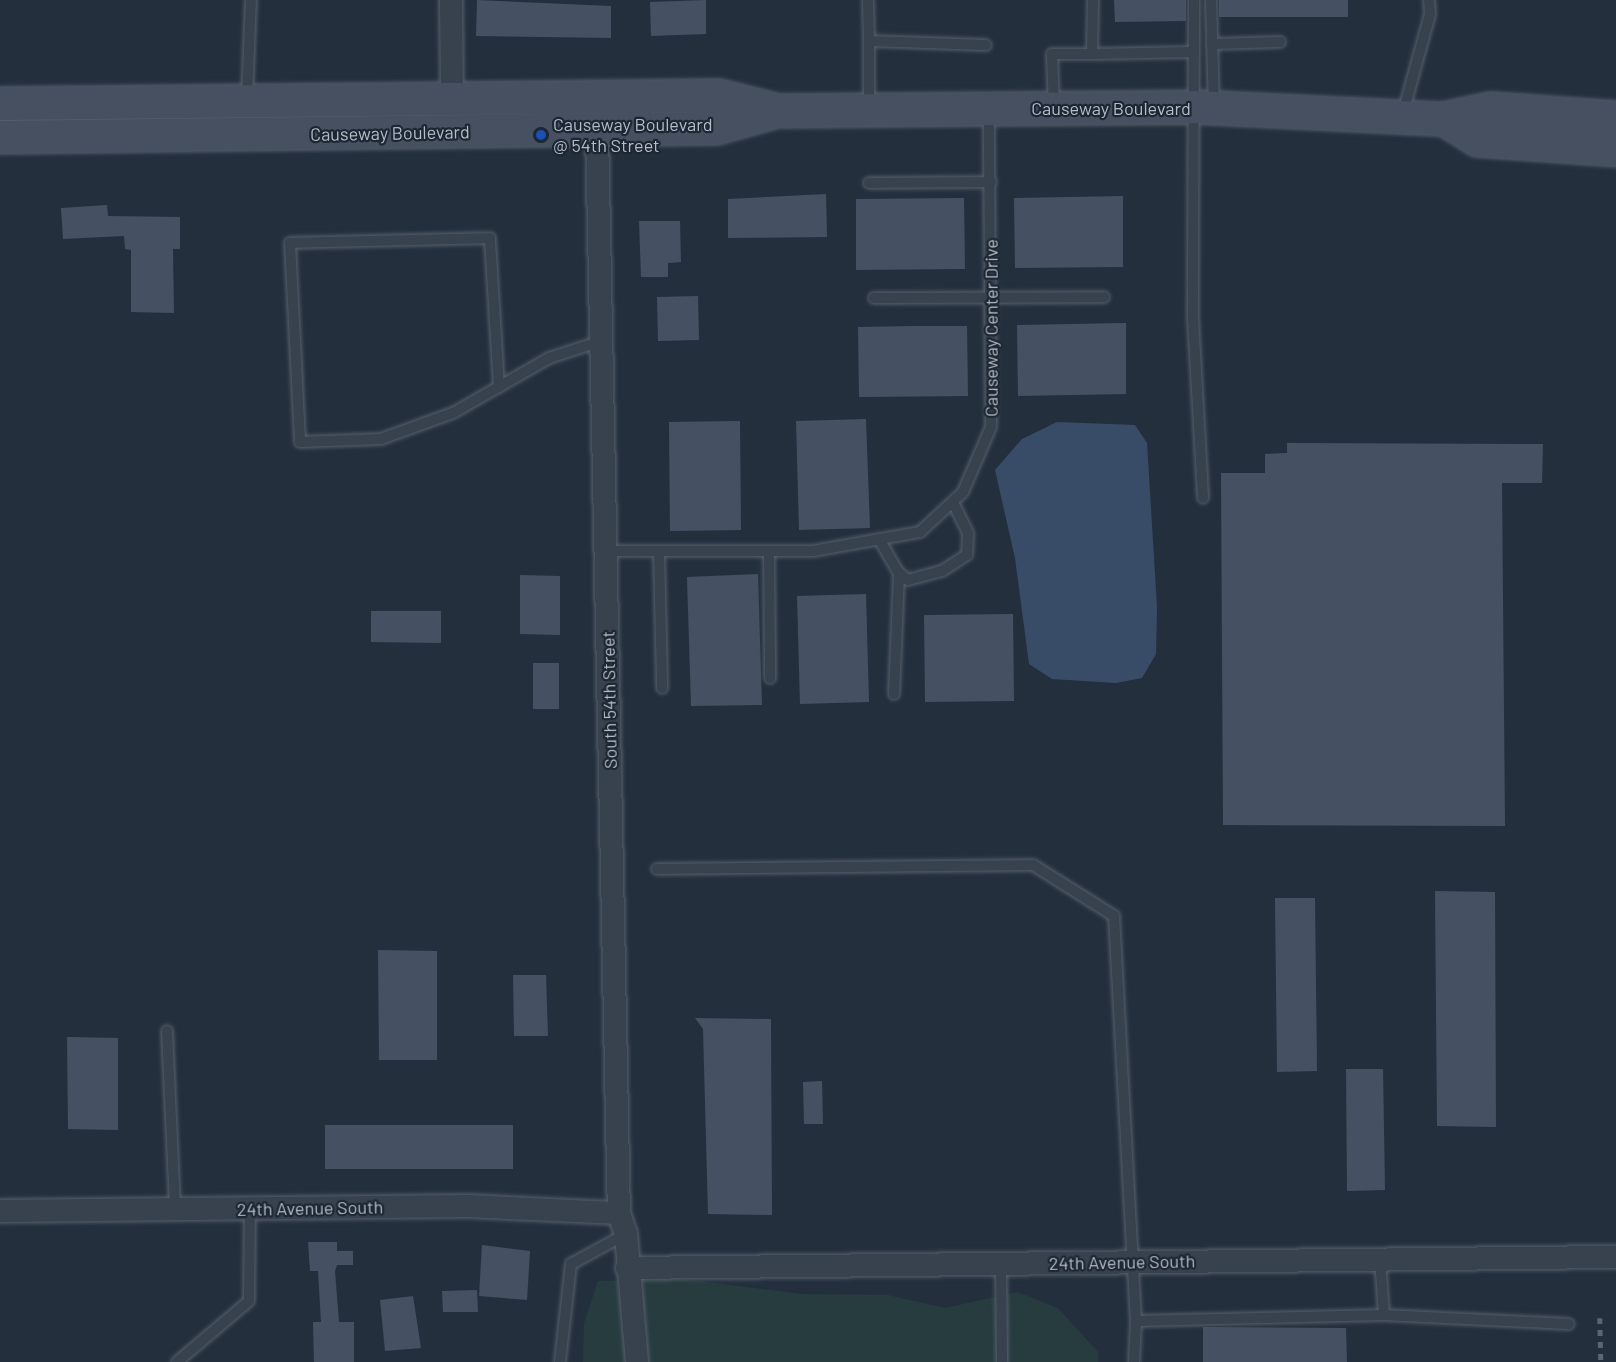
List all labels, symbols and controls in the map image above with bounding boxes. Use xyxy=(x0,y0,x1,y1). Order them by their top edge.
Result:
street label: Causeway Boulevard xyxy=(1031,97,1191,119)
place label: Causeway Boulevard @ 54th Street xyxy=(553,114,713,156)
street label: Causeway Boulevard xyxy=(310,121,470,145)
marker: Causeway Boulevard @ 54th Street xyxy=(534,128,548,142)
street label: Causeway Center Drive xyxy=(980,239,1002,417)
street label: South 54th Street xyxy=(597,631,621,769)
street label: 24th Avenue South xyxy=(237,1196,383,1220)
street label: 24th Avenue South xyxy=(1049,1250,1195,1274)

